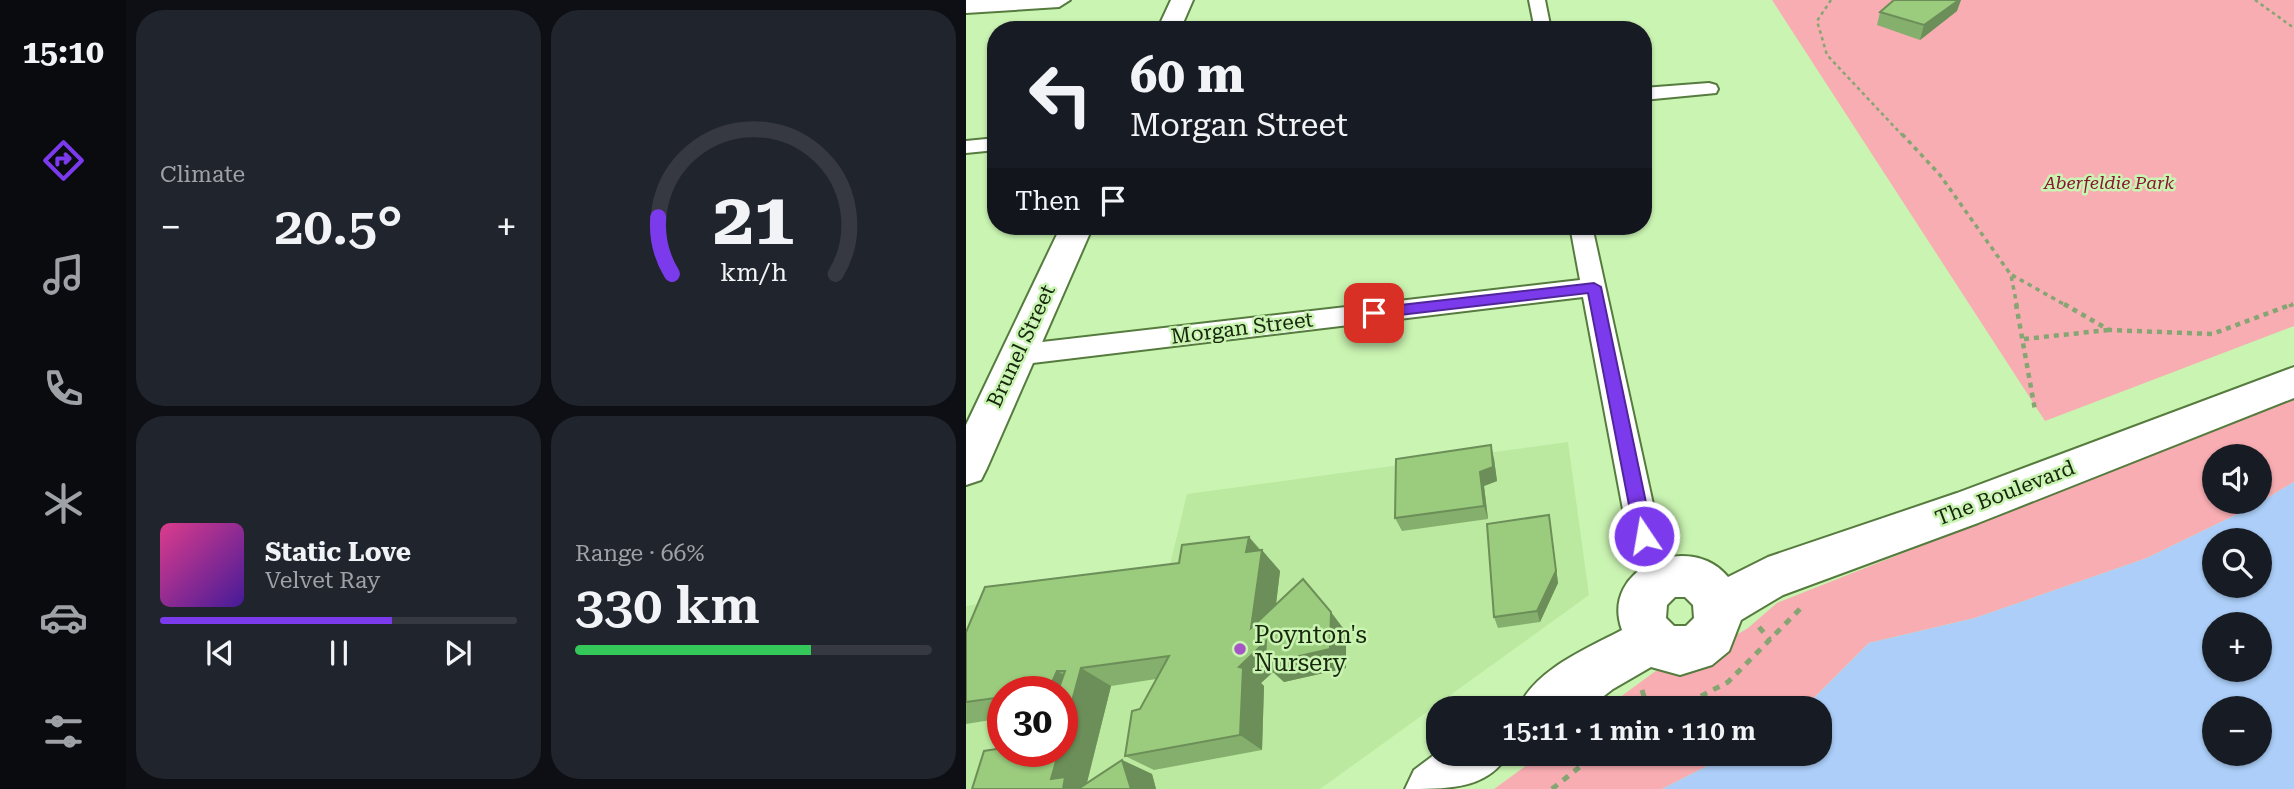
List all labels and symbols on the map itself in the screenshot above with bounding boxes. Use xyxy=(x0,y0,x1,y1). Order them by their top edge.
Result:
park label: Aberfeldie Park xyxy=(2043,172,2174,193)
street label: Brunel Street xyxy=(982,281,1060,411)
pin xyxy=(1344,283,1404,343)
street label: Morgan Street xyxy=(1170,307,1315,349)
street label: The Boulevard xyxy=(1932,455,2079,531)
position arrow xyxy=(1607,499,1681,573)
place label: Poynton's Nursery xyxy=(1254,621,1367,677)
marker: Poynton's Nursery xyxy=(1232,641,1248,657)
speed limit sign: 30 xyxy=(987,676,1078,767)

